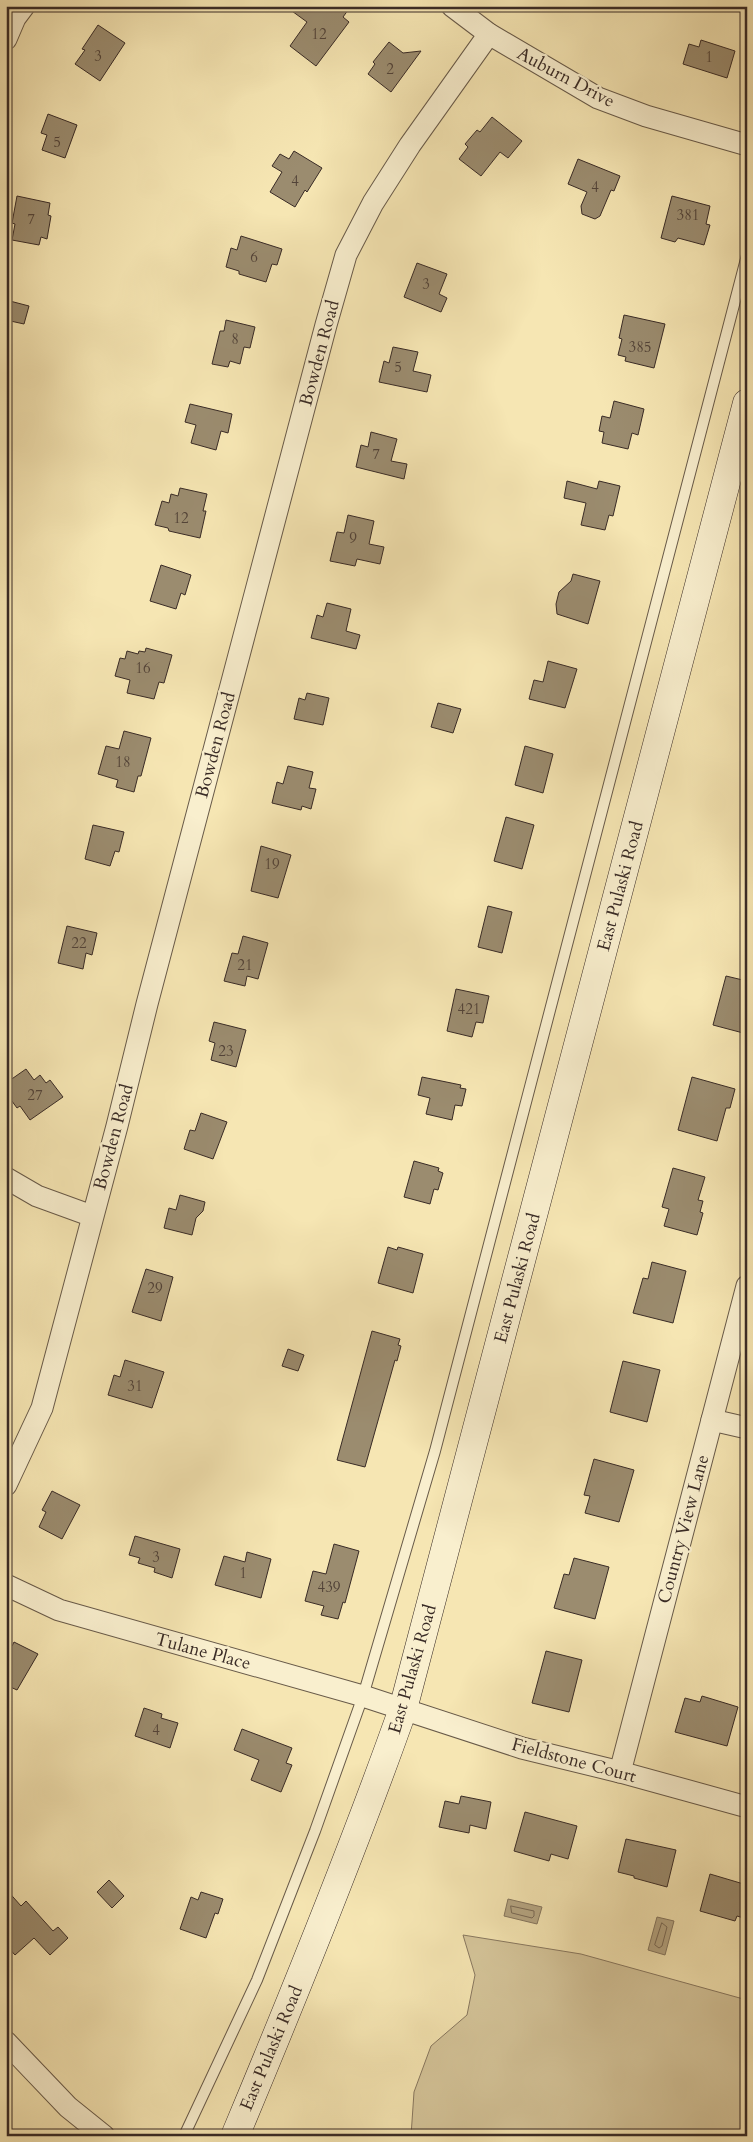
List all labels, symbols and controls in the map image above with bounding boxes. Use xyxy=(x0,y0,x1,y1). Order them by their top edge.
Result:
house number: 12 xyxy=(311,24,327,44)
street label: Auburn Drive xyxy=(512,41,619,114)
house number: 3 xyxy=(94,46,102,66)
house number: 1 xyxy=(705,47,713,67)
house number: 2 xyxy=(386,59,394,79)
house number: 5 xyxy=(53,132,61,152)
house number: 4 xyxy=(291,171,299,191)
house number: 4 xyxy=(591,177,599,197)
house number: 381 xyxy=(676,205,700,225)
house number: 7 xyxy=(27,209,35,229)
house number: 6 xyxy=(250,247,258,267)
house number: 3 xyxy=(422,274,430,294)
street label: Bowden Road xyxy=(293,297,346,409)
house number: 8 xyxy=(231,329,239,349)
house number: 385 xyxy=(628,337,652,357)
house number: 5 xyxy=(394,357,402,377)
house number: 7 xyxy=(372,444,380,464)
house number: 12 xyxy=(173,508,189,528)
house number: 9 xyxy=(349,528,357,548)
house number: 16 xyxy=(135,658,151,678)
street label: Bowden Road xyxy=(189,689,242,801)
house number: 18 xyxy=(115,752,131,772)
street label: East Pulaski Road xyxy=(591,818,650,954)
house number: 19 xyxy=(264,854,280,874)
house number: 22 xyxy=(71,933,87,953)
house number: 21 xyxy=(237,955,253,975)
house number: 421 xyxy=(457,999,481,1019)
house number: 23 xyxy=(218,1041,234,1061)
street label: Bowden Road xyxy=(87,1081,140,1193)
house number: 27 xyxy=(27,1085,43,1105)
street label: East Pulaski Road xyxy=(488,1210,547,1346)
house number: 29 xyxy=(147,1278,163,1298)
house number: 31 xyxy=(127,1376,143,1396)
street label: Country View Lane xyxy=(652,1452,715,1606)
house number: 3 xyxy=(152,1547,160,1567)
house number: 1 xyxy=(239,1563,247,1583)
house number: 439 xyxy=(317,1577,341,1597)
street label: East Pulaski Road xyxy=(382,1601,443,1737)
street label: Tulane Place xyxy=(152,1627,253,1676)
house number: 4 xyxy=(152,1720,160,1740)
street label: Fieldstone Court xyxy=(509,1732,639,1789)
street label: East Pulaski Road xyxy=(234,1982,309,2114)

